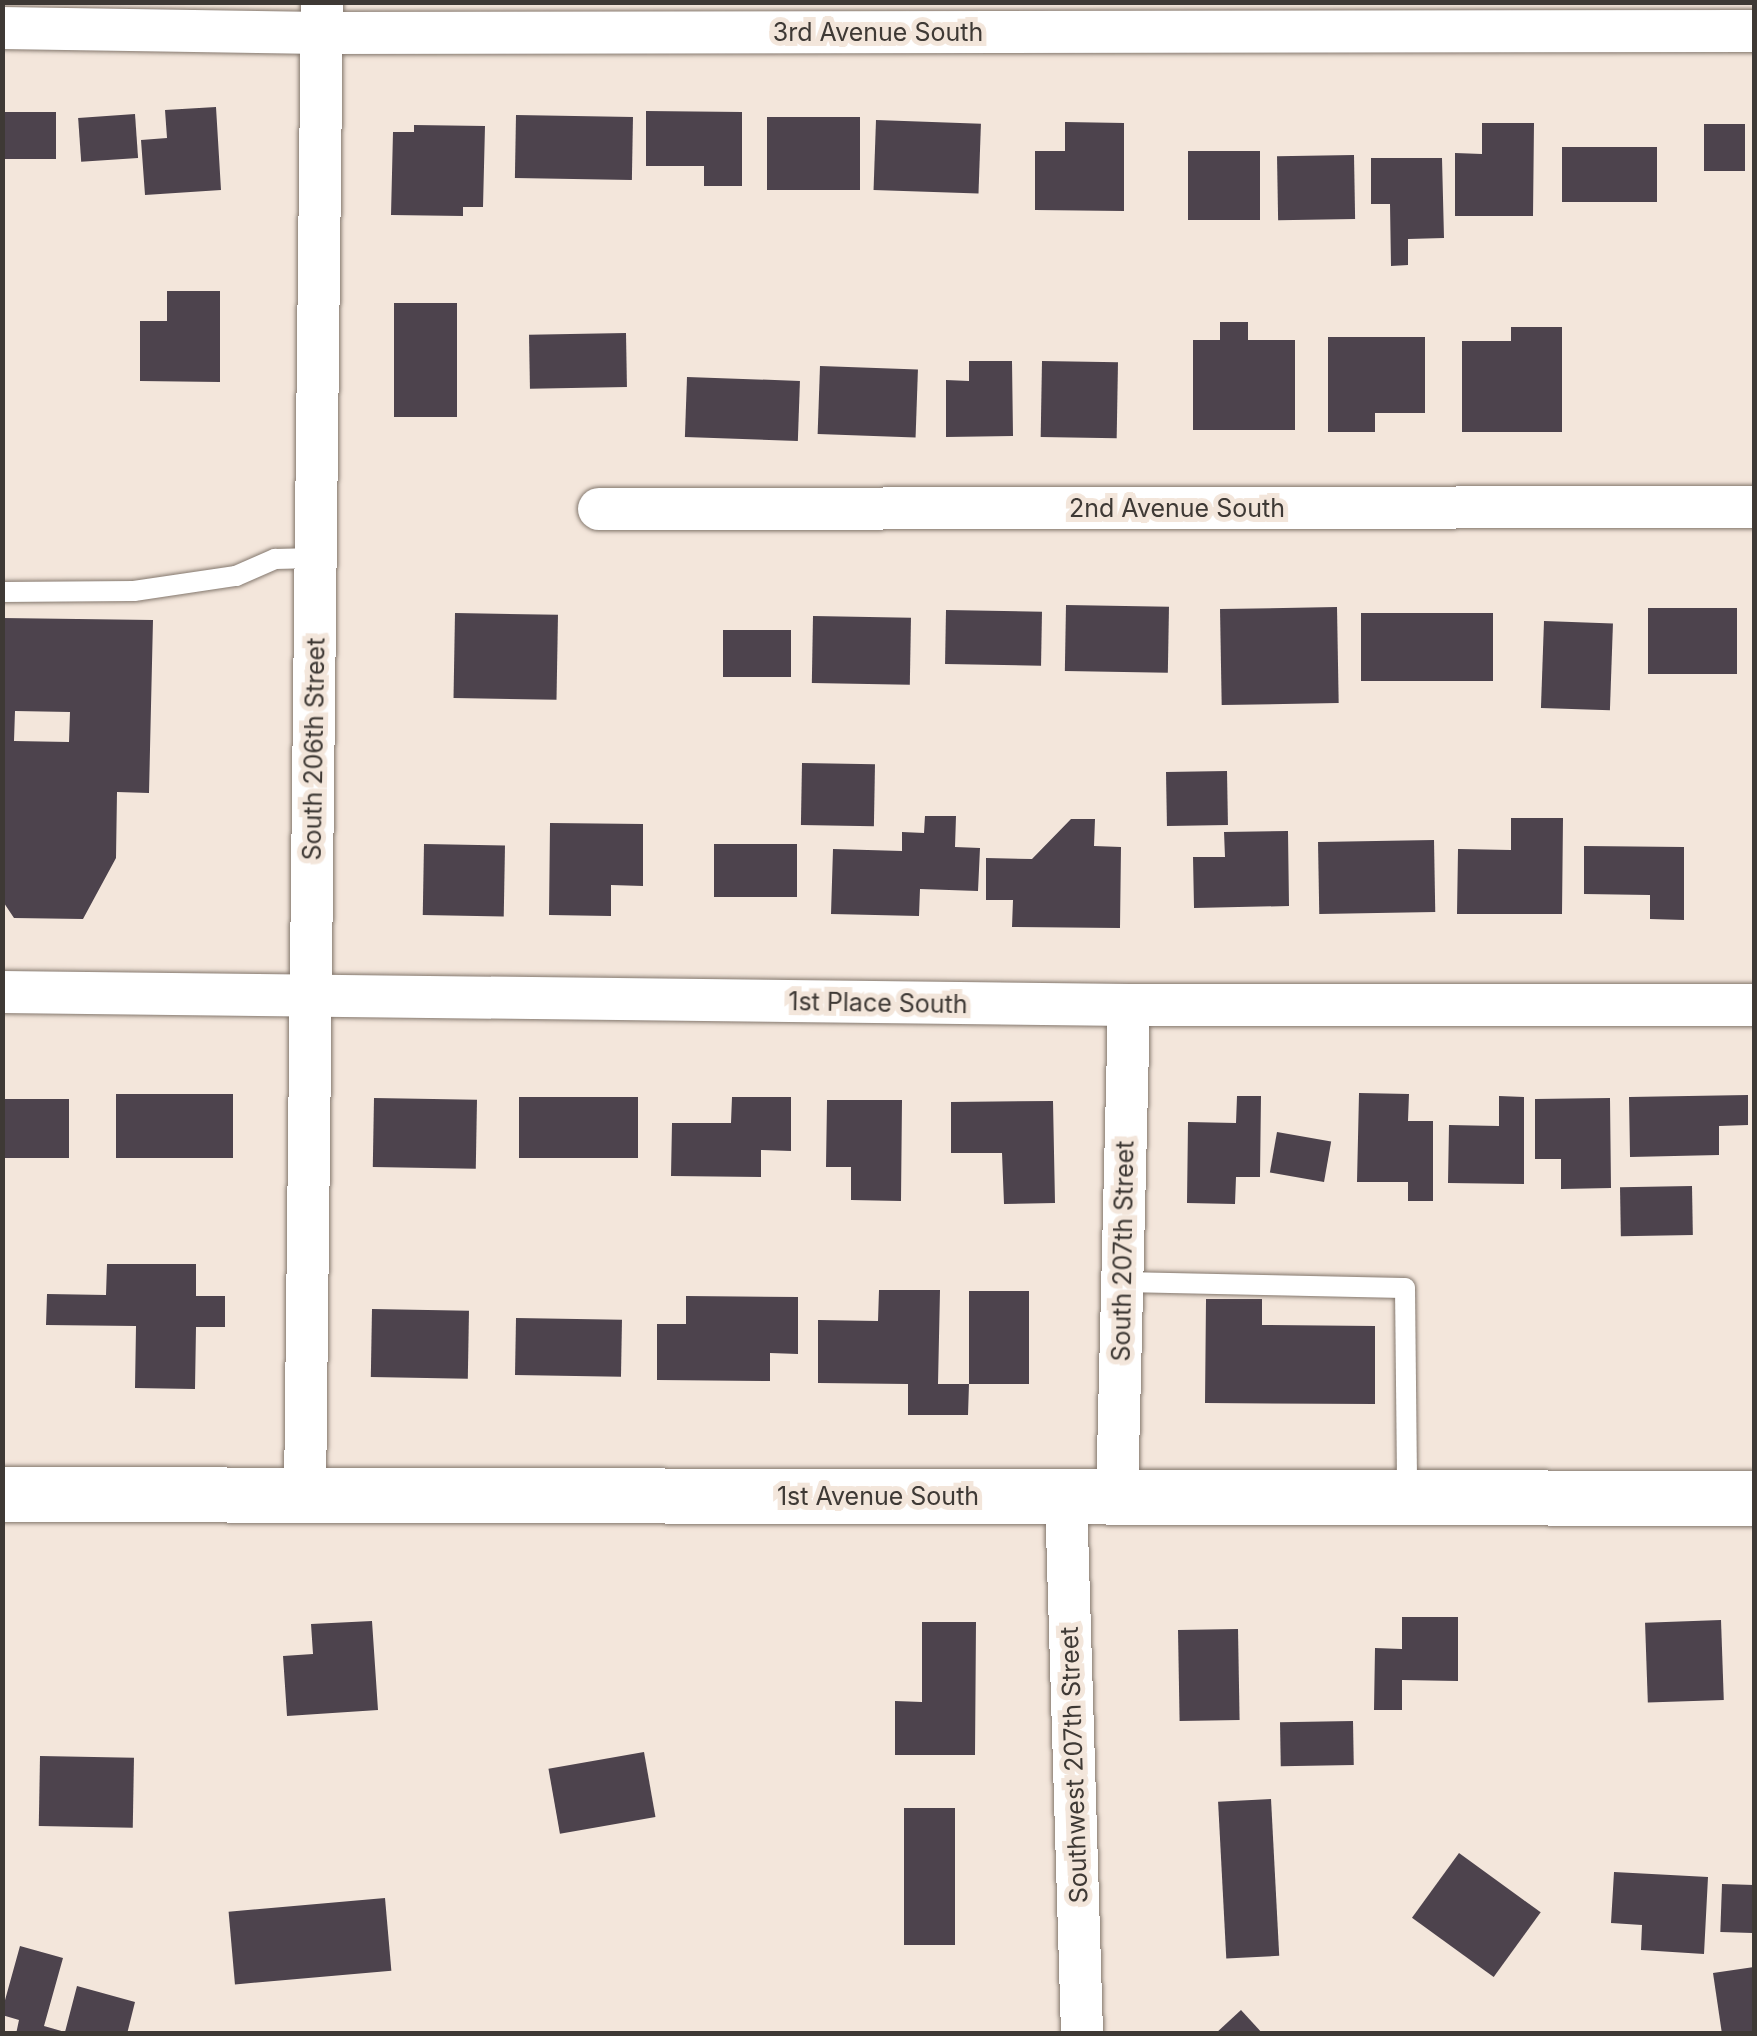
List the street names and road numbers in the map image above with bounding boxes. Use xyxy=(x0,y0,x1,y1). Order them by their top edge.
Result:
street label: 3rd Avenue South xyxy=(773,17,983,47)
street label: 2nd Avenue South xyxy=(1069,493,1285,523)
street label: South 206th Street xyxy=(297,637,331,861)
street label: 1st Place South xyxy=(788,986,968,1020)
street label: South 207th Street xyxy=(1106,1140,1140,1362)
street label: 1st Avenue South xyxy=(777,1481,979,1511)
street label: Southwest 207th Street xyxy=(1054,1626,1094,1904)

